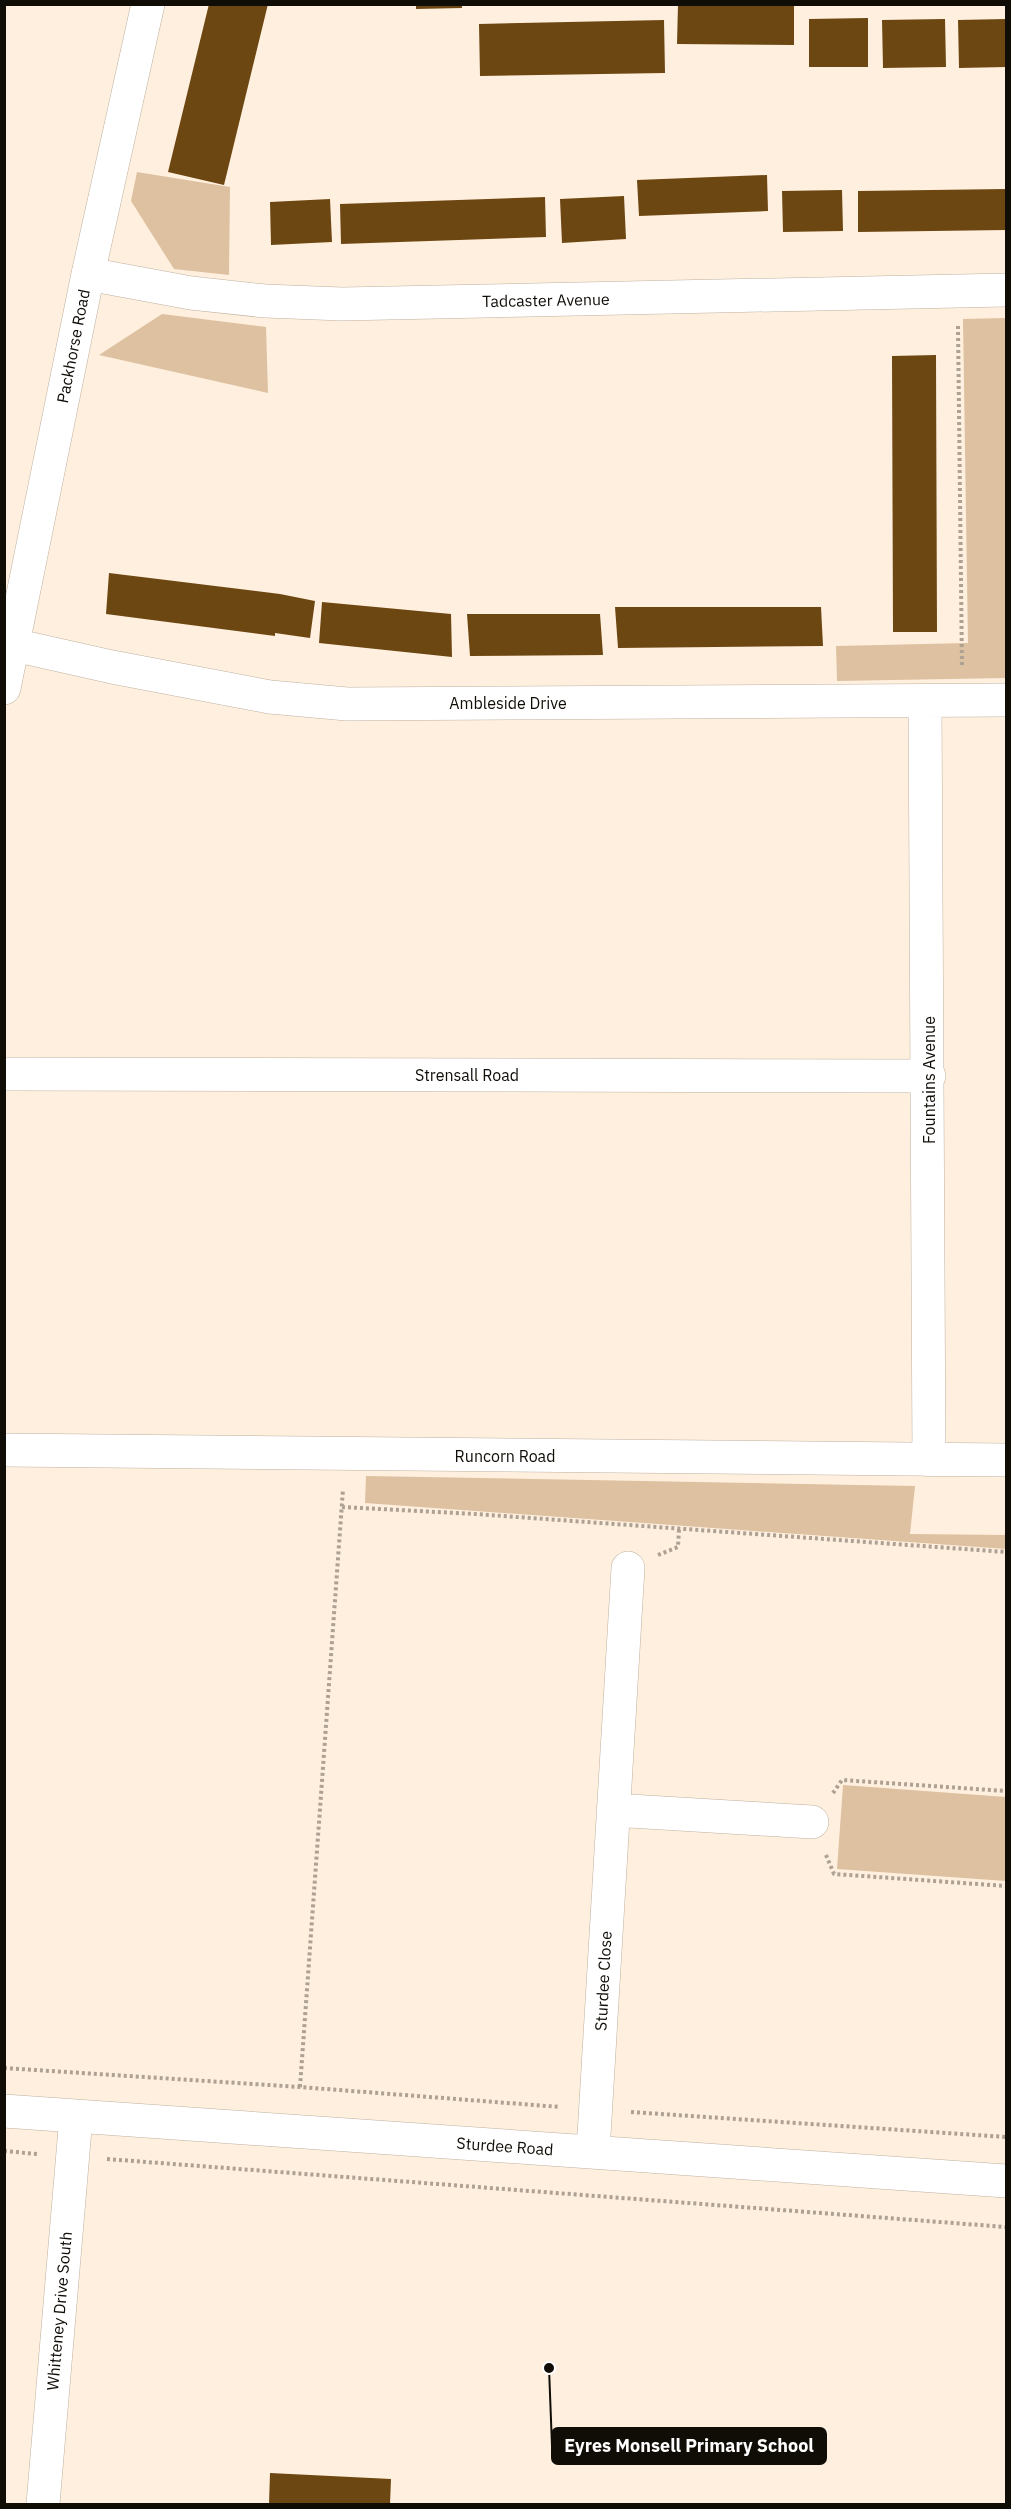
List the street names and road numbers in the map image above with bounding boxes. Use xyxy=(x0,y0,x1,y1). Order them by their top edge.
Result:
street label: Packhorse Road xyxy=(52,287,94,405)
street label: Tadcaster Avenue xyxy=(482,289,610,311)
street label: Ambleside Drive xyxy=(449,693,567,713)
street label: Fountains Avenue xyxy=(919,1016,939,1144)
street label: Strensall Road xyxy=(415,1065,519,1085)
street label: Runcorn Road xyxy=(455,1446,555,1466)
street label: Sturdee Close xyxy=(590,1930,616,2032)
street label: Sturdee Road xyxy=(456,2133,554,2159)
street label: Whitteney Drive South xyxy=(42,2231,76,2391)

